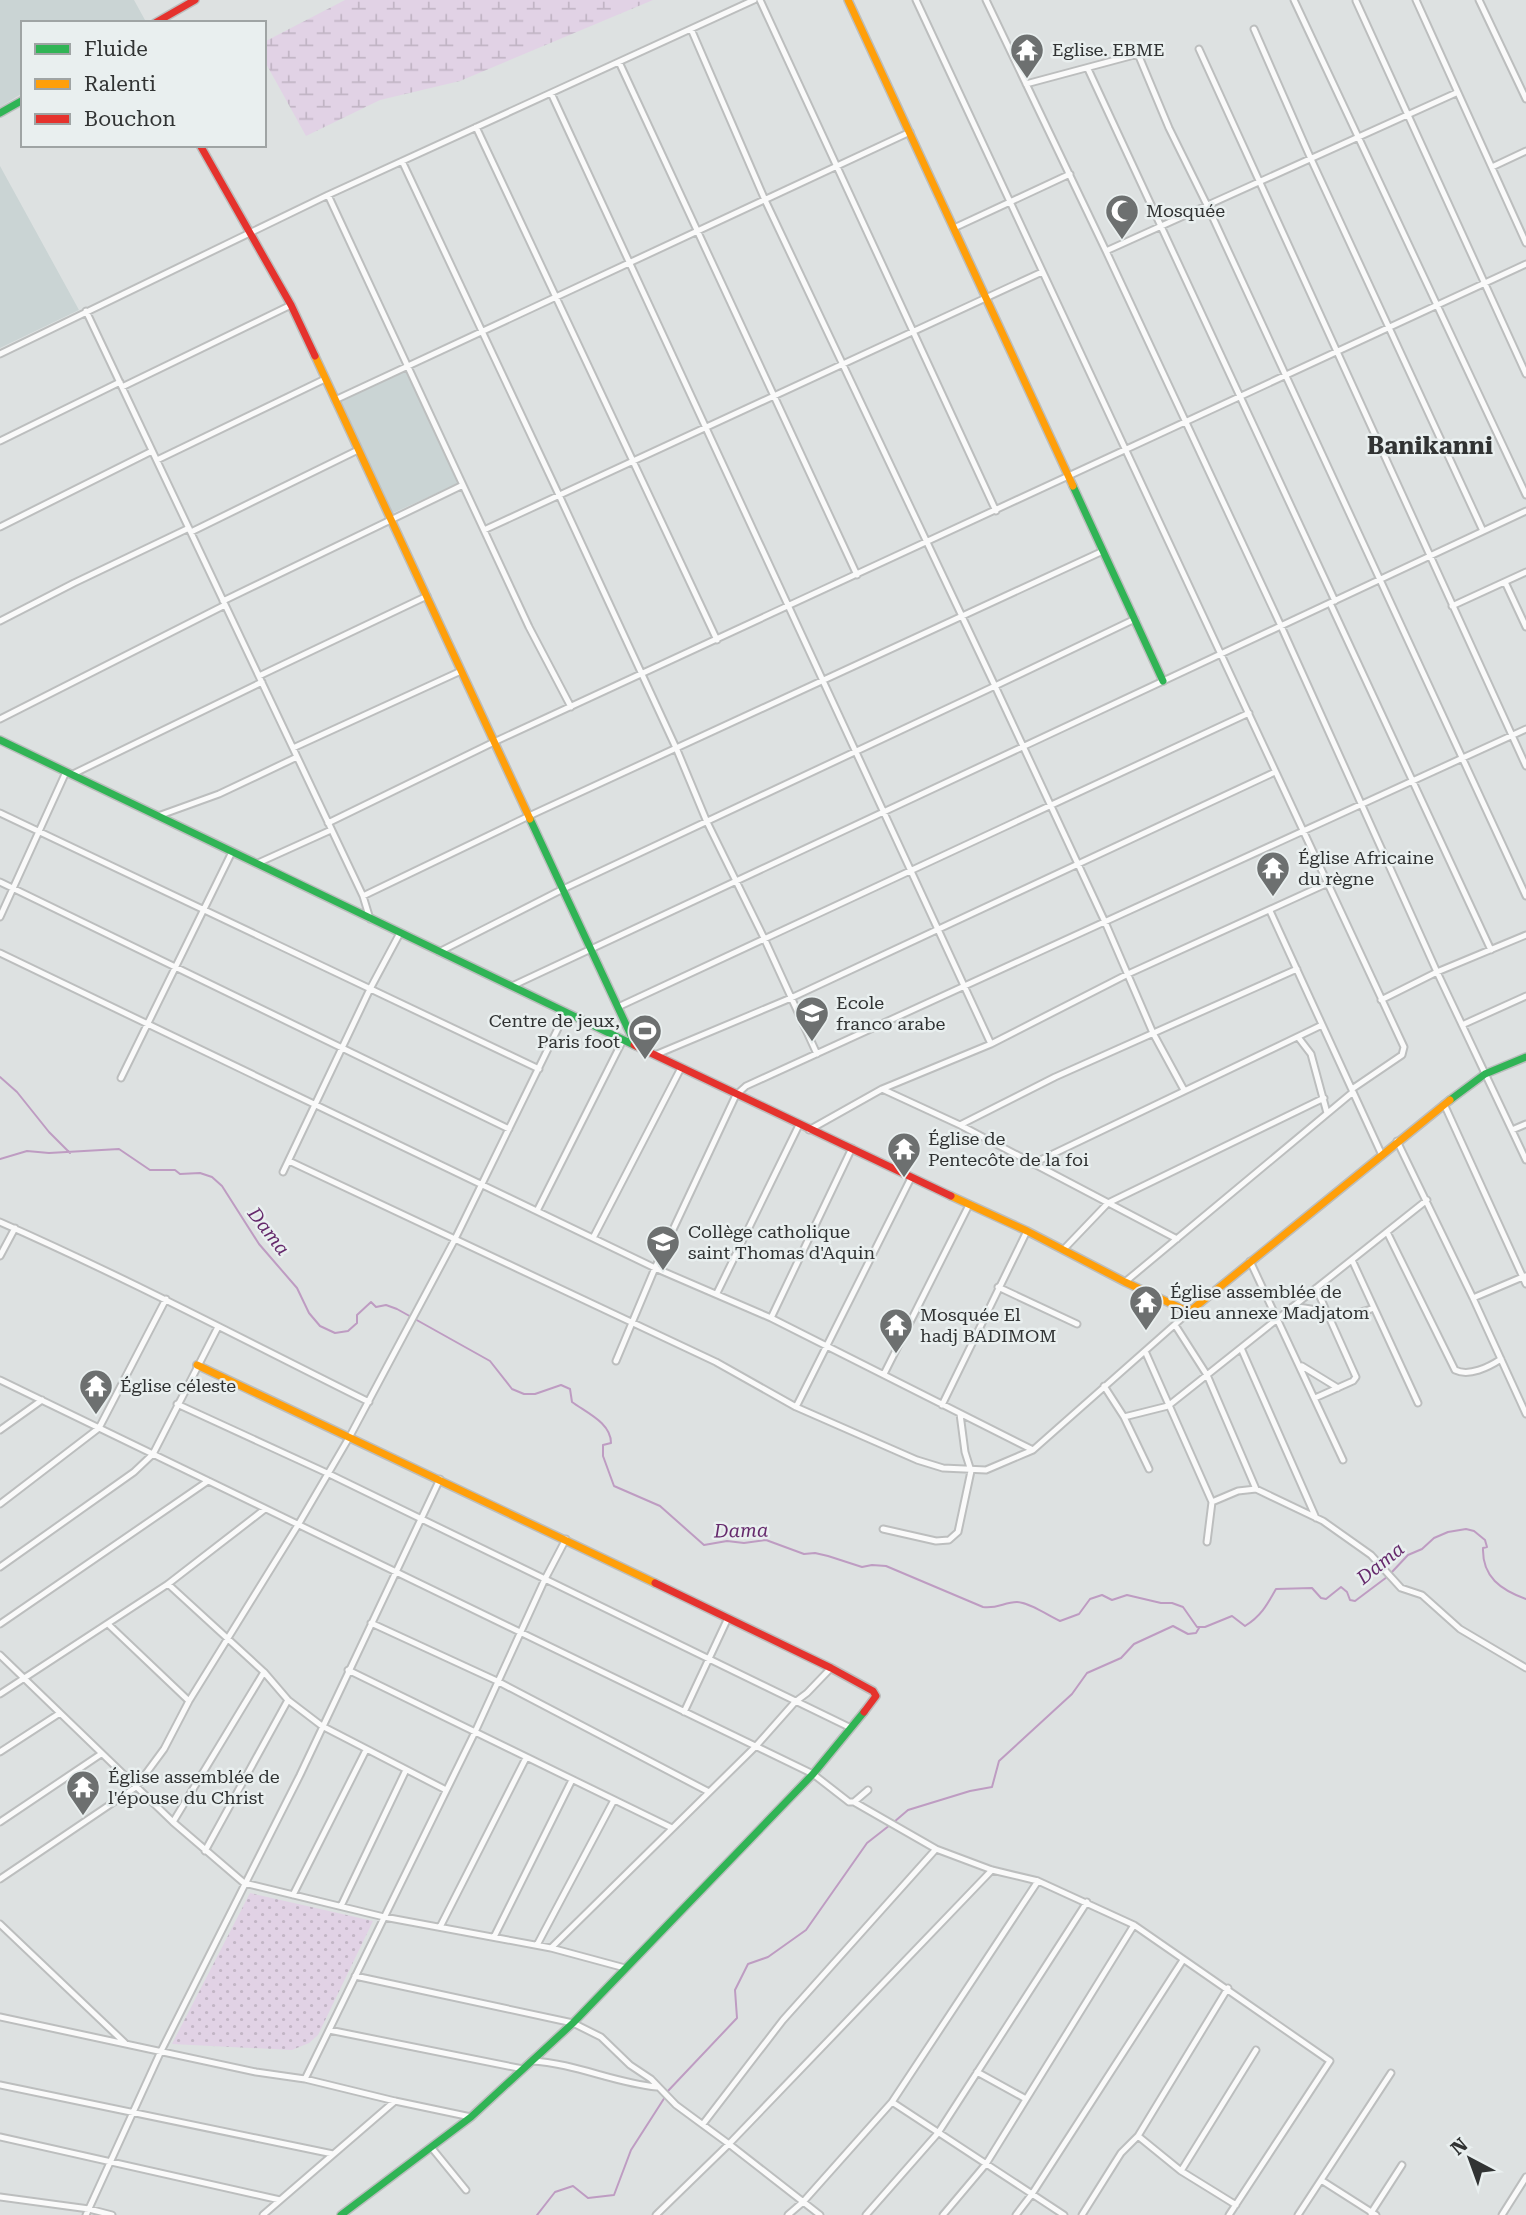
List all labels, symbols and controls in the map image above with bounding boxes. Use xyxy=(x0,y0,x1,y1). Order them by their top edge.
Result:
legend xyxy=(21,21,266,147)
temple icon: Eglise. EBME xyxy=(1008,31,1046,80)
text: Fluide xyxy=(84,37,148,61)
place label: Eglise. EBME xyxy=(1052,39,1165,60)
text: Ralenti xyxy=(84,72,156,96)
text: Bouchon xyxy=(84,107,176,131)
mosque icon: Mosquée xyxy=(1103,192,1141,241)
place label: Mosquée xyxy=(1146,200,1225,221)
district label: Banikanni xyxy=(1367,432,1493,460)
place label: Église Africaine du règne xyxy=(1298,847,1434,889)
temple icon: Église Africaine du règne xyxy=(1254,849,1292,898)
place label: Ecole franco arabe xyxy=(836,992,946,1034)
school or university icon: Ecole franco arabe xyxy=(793,994,831,1043)
place label: Centre de jeux, Paris foot xyxy=(489,1010,620,1052)
sports icon: Centre de jeux, Paris foot xyxy=(626,1012,664,1061)
place label: Église de Pentecôte de la foi xyxy=(928,1128,1089,1170)
temple icon: Église de Pentecôte de la foi xyxy=(885,1130,923,1179)
water label: Dama xyxy=(242,1202,294,1260)
place label: Collège catholique saint Thomas d'Aquin xyxy=(688,1221,875,1263)
school or university icon: Collège catholique saint Thomas d'Aquin xyxy=(644,1223,682,1272)
place label: Église assemblée de Dieu annexe Madjatom xyxy=(1170,1281,1369,1323)
temple icon: Église assemblée de Dieu annexe Madjatom xyxy=(1127,1283,1165,1332)
place label: Mosquée El hadj BADIMOM xyxy=(920,1304,1056,1346)
temple icon: Mosquée El hadj BADIMOM xyxy=(877,1306,915,1355)
temple icon: Église céleste xyxy=(77,1367,115,1416)
place label: Église céleste xyxy=(120,1375,236,1396)
water label: Dama xyxy=(713,1519,768,1542)
water label: Dama xyxy=(1351,1537,1409,1590)
place label: Église assemblée de l'épouse du Christ xyxy=(108,1766,280,1808)
temple icon: Église assemblée de l'épouse du Christ xyxy=(64,1768,102,1817)
north arrow xyxy=(1435,2124,1505,2194)
text: N xyxy=(1446,2133,1473,2160)

